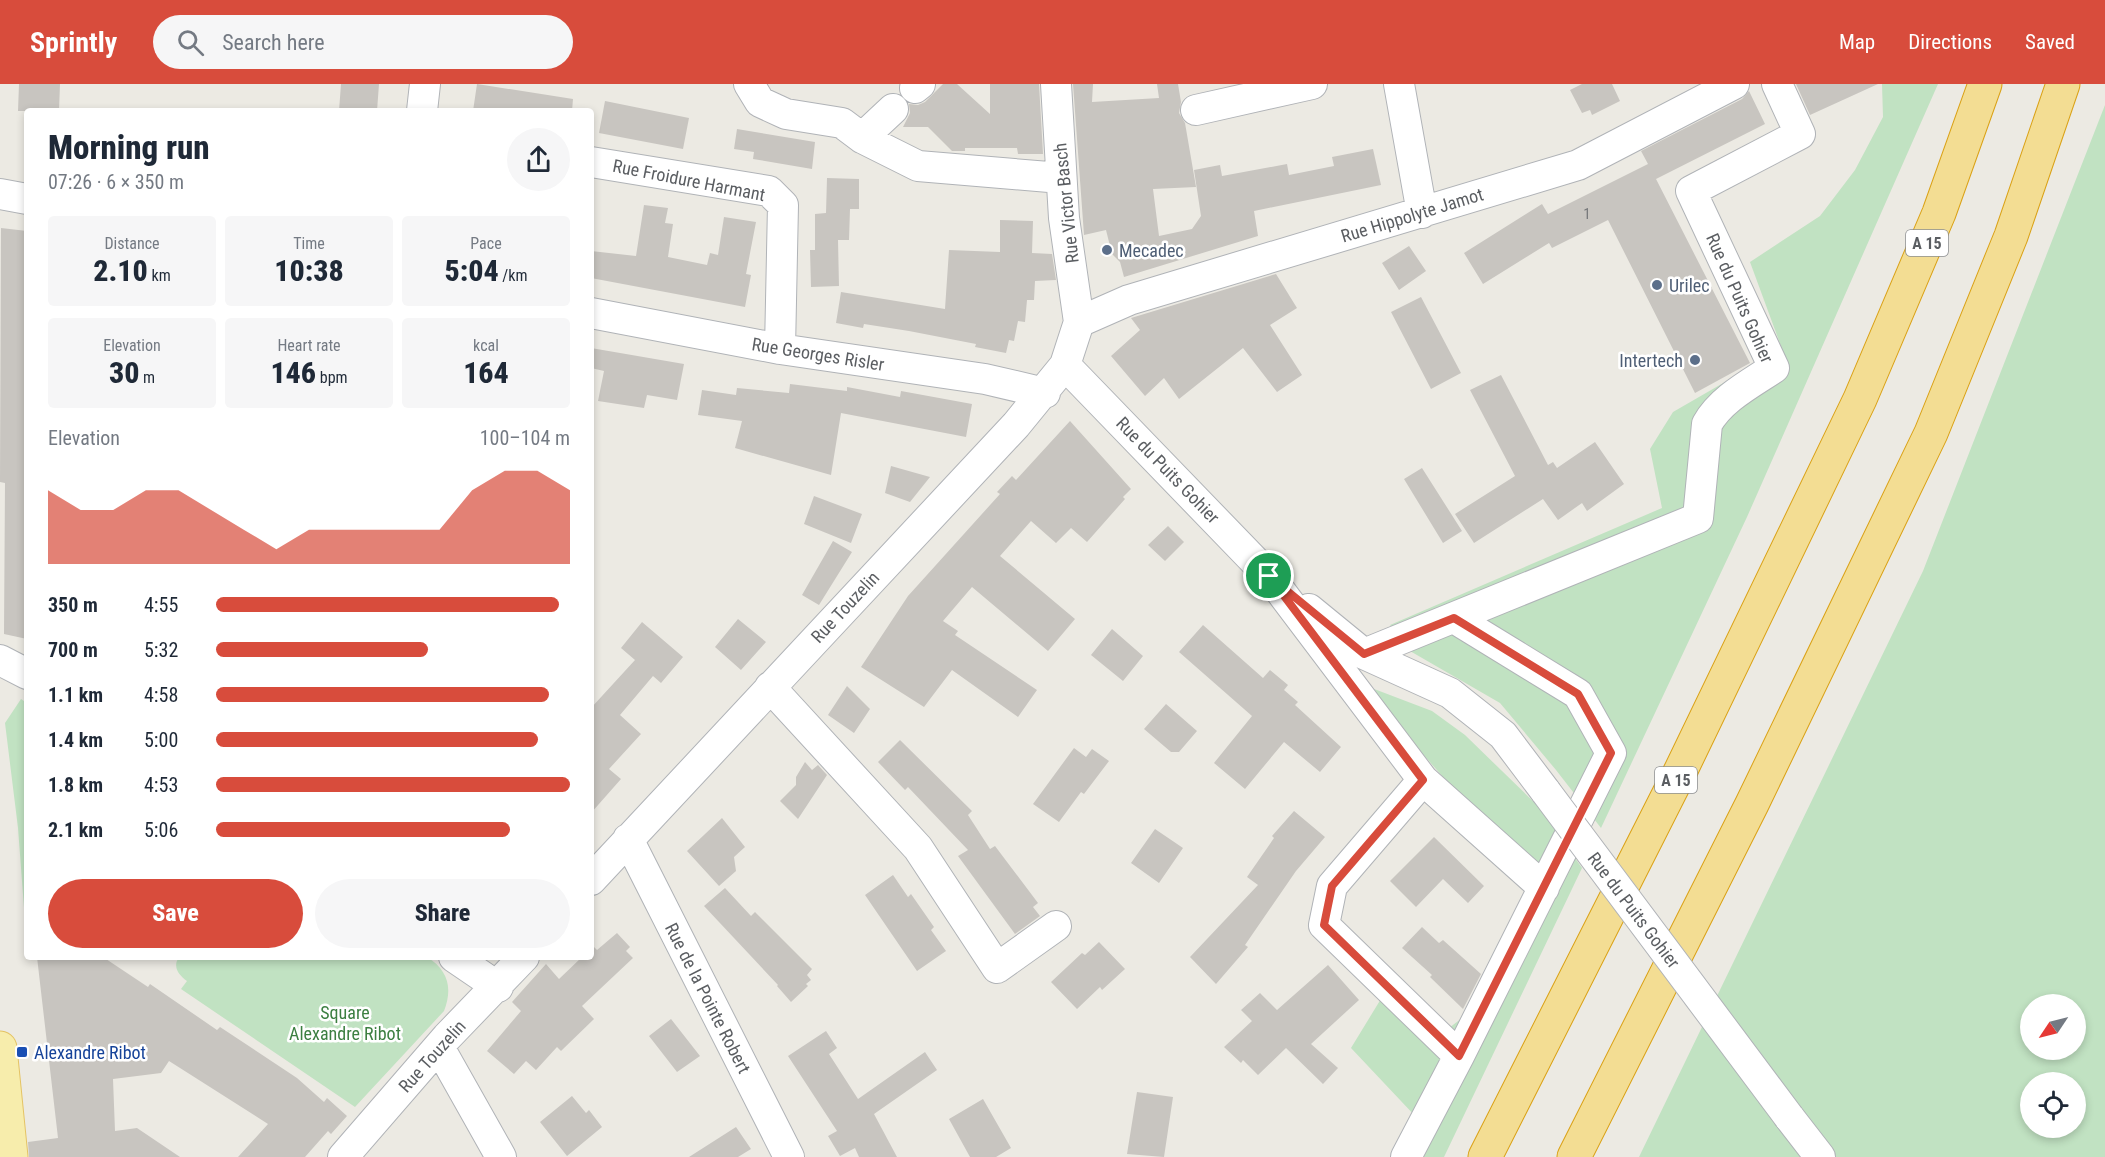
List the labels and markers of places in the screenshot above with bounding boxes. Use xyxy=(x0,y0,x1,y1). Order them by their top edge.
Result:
place label: Mecadec xyxy=(1119,240,1184,261)
marker: Mecadec xyxy=(1100,243,1114,257)
place label: Urilec xyxy=(1669,275,1710,296)
marker: Urilec xyxy=(1650,278,1664,292)
place label: Intertech xyxy=(1619,350,1683,371)
marker: Intertech xyxy=(1688,353,1702,367)
pin xyxy=(1243,550,1294,601)
place label: Alexandre Ribot xyxy=(34,1042,146,1063)
marker: Alexandre Ribot xyxy=(15,1045,29,1059)

